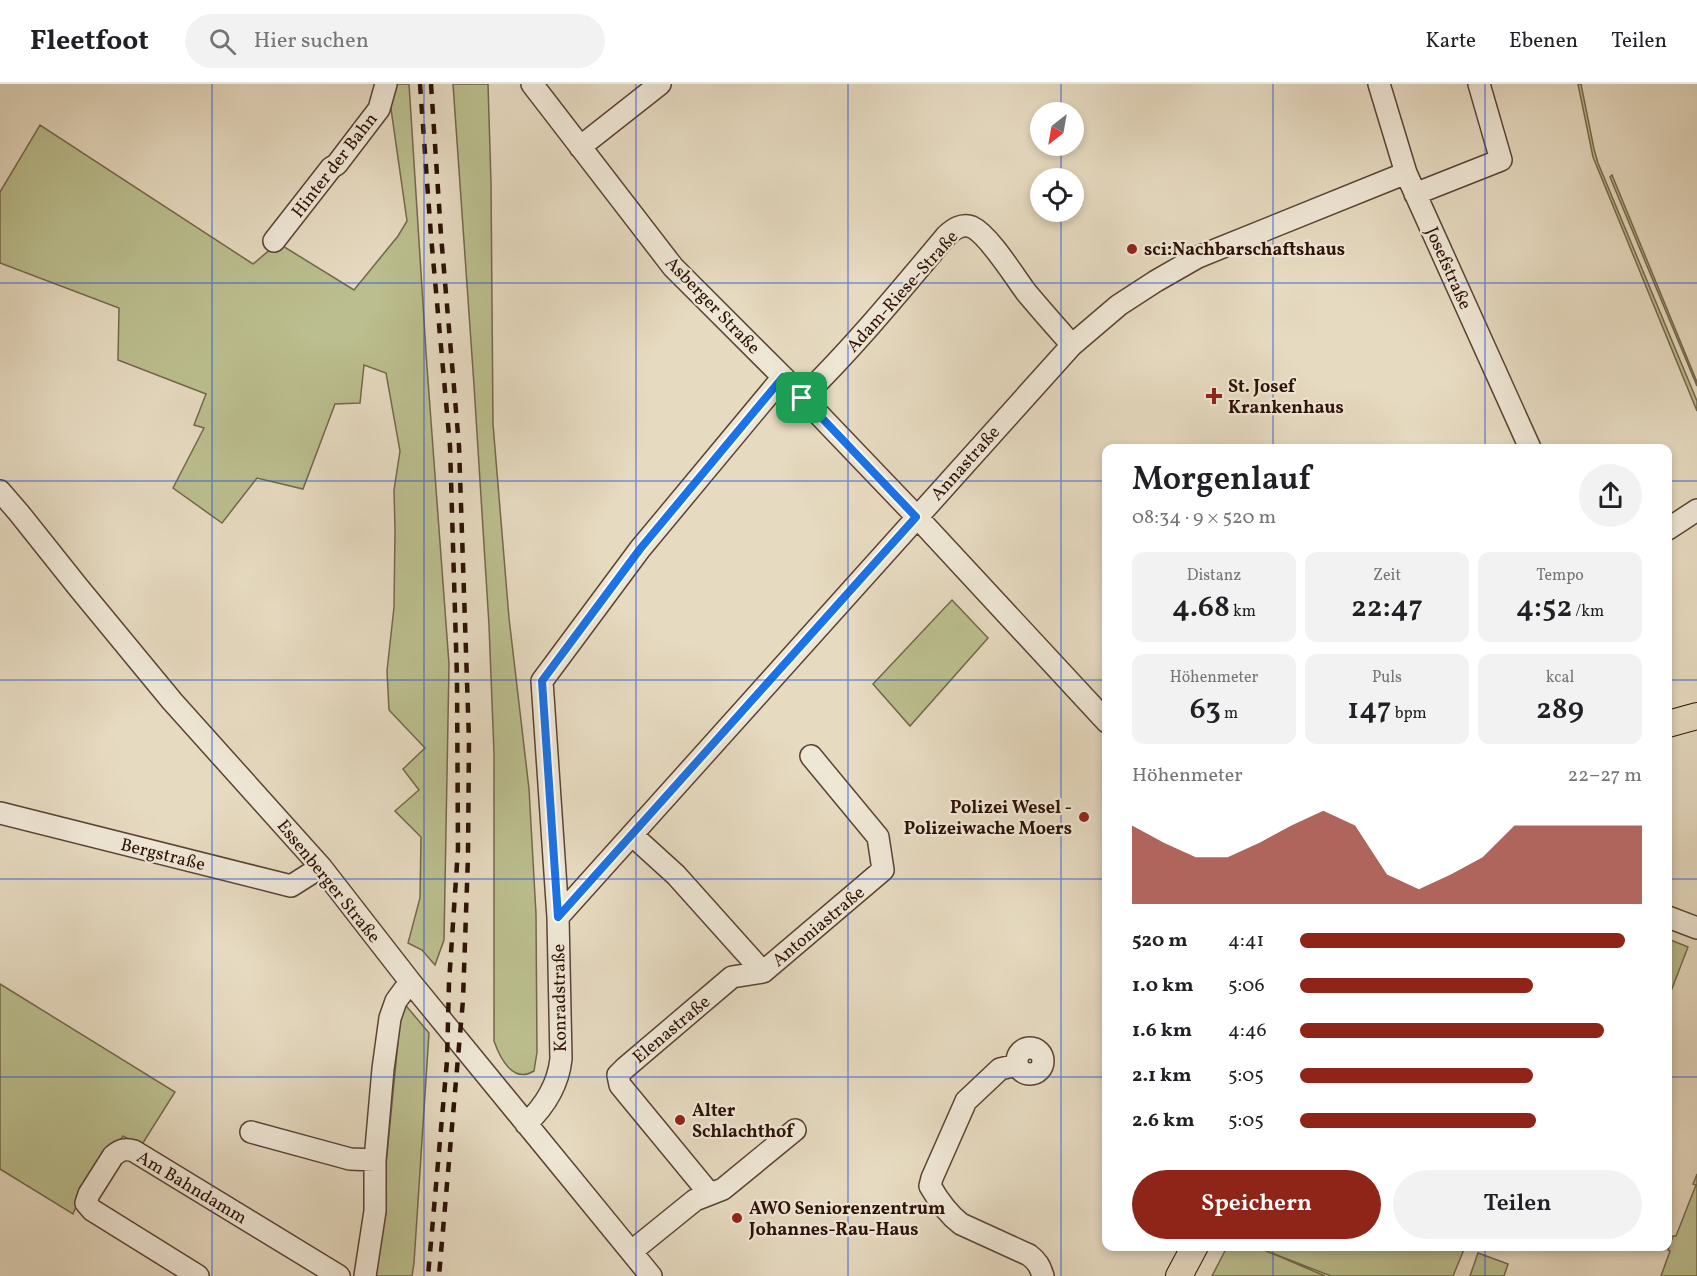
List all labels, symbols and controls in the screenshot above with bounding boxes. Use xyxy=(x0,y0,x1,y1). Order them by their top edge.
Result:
search box xyxy=(185,14,605,68)
text: Fleetfoot xyxy=(30,22,149,61)
icon: search xyxy=(206,25,239,58)
text: Hier suchen xyxy=(254,26,369,57)
text: Karte xyxy=(1425,27,1476,56)
text: Ebenen xyxy=(1509,27,1578,56)
text: Teilen xyxy=(1611,27,1667,56)
north arrow xyxy=(1030,102,1084,156)
map controls xyxy=(1030,102,1084,222)
street label: Hinter der Bahn xyxy=(286,108,384,224)
button: locate xyxy=(1030,168,1084,222)
street label: Josefstraße xyxy=(1418,223,1477,314)
street label: Adam-Riese-Straße xyxy=(841,226,965,359)
place label: sci:Nachbarschaftshaus xyxy=(1144,238,1345,263)
marker: sci:Nachbarschaftshaus xyxy=(1125,242,1139,256)
street label: Asberger Straße xyxy=(659,252,765,360)
pin xyxy=(776,372,827,423)
place label: St. Josef Krankenhaus xyxy=(1228,375,1344,421)
icon: arrive xyxy=(785,381,818,414)
marker: St. Josef Krankenhaus xyxy=(1205,387,1223,405)
street label: Annastraße xyxy=(926,421,1007,507)
text: Morgenlauf xyxy=(1132,458,1311,504)
button: share xyxy=(1579,464,1642,527)
text: 08:34 · 9 × 520 m xyxy=(1132,504,1276,532)
text: Distanz xyxy=(1187,565,1241,587)
text: Zeit xyxy=(1373,565,1401,587)
text: Tempo xyxy=(1536,565,1584,587)
text: 4.68 xyxy=(1172,587,1230,629)
text: 22:47 xyxy=(1351,587,1423,629)
text: 4:52 xyxy=(1516,587,1572,629)
text: km xyxy=(1230,601,1256,623)
text: /km xyxy=(1572,601,1604,623)
text: Höhenmeter xyxy=(1170,667,1258,689)
text: Puls xyxy=(1372,667,1402,689)
text: kcal xyxy=(1546,667,1574,689)
text: 63 xyxy=(1190,689,1221,731)
text: 147 xyxy=(1347,689,1391,731)
text: 289 xyxy=(1536,689,1584,731)
text: m xyxy=(1221,703,1238,725)
text: bpm xyxy=(1391,703,1427,725)
text: Höhenmeter xyxy=(1132,762,1243,790)
text: 22–27 m xyxy=(1568,762,1642,790)
place label: Polizei Wesel - Polizeiwache Moers xyxy=(904,796,1072,842)
marker: Polizei Wesel - Polizeiwache Moers xyxy=(1077,810,1091,824)
street label: Essenberger Straße xyxy=(270,815,385,949)
street label: Bergstraße xyxy=(118,833,208,878)
street label: Antoniastraße xyxy=(767,881,871,973)
text: 520 m xyxy=(1132,927,1188,955)
text: 4:41 xyxy=(1228,927,1264,955)
street label: Konradstraße xyxy=(547,944,574,1052)
text: 1.0 km xyxy=(1132,972,1194,1000)
text: 5:06 xyxy=(1228,972,1265,1000)
street label: Elenastraße xyxy=(628,990,716,1070)
text: 1.6 km xyxy=(1132,1017,1192,1045)
text: 4:46 xyxy=(1228,1017,1267,1045)
text: 2.1 km xyxy=(1132,1062,1192,1090)
text: 5:05 xyxy=(1228,1062,1264,1090)
place label: Alter Schlachthof xyxy=(692,1099,795,1145)
text: 2.6 km xyxy=(1132,1107,1195,1135)
text: 5:05 xyxy=(1228,1107,1264,1135)
marker: Alter Schlachthof xyxy=(673,1113,687,1127)
street label: Am Bahndamm xyxy=(131,1145,251,1231)
button: Speichern xyxy=(1132,1170,1381,1239)
button: Teilen xyxy=(1393,1170,1642,1239)
place label: AWO Seniorenzentrum Johannes-Rau-Haus xyxy=(748,1197,945,1243)
marker: AWO Seniorenzentrum Johannes-Rau-Haus xyxy=(730,1211,744,1225)

